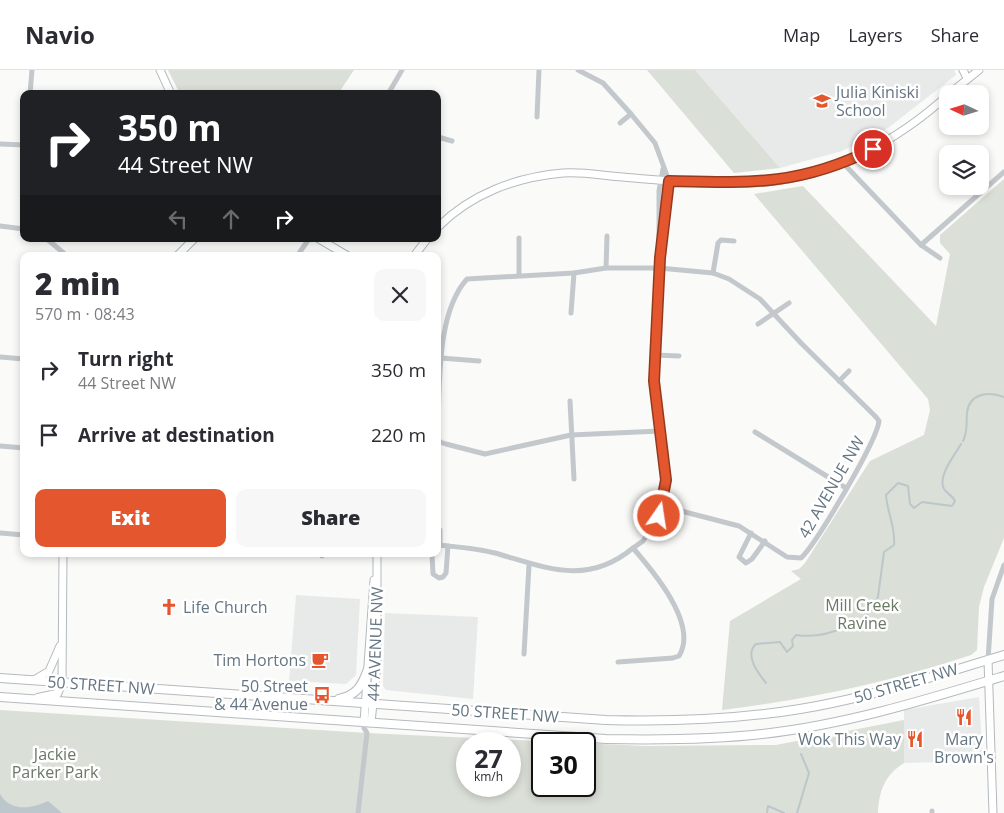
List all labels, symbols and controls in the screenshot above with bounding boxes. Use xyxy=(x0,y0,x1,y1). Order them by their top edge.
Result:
text: Navio xyxy=(25,18,95,51)
text: Map xyxy=(783,23,820,47)
text: Layers xyxy=(848,23,903,47)
text: Share xyxy=(931,23,979,47)
place label: Julia Kiniski School xyxy=(834,81,919,121)
north arrow xyxy=(939,85,989,135)
map controls xyxy=(939,85,989,195)
school or university icon: Julia Kiniski School xyxy=(812,91,832,111)
text: 350 m xyxy=(118,104,222,151)
icon: right xyxy=(35,110,100,175)
pin xyxy=(852,128,894,170)
icon: arrive xyxy=(859,135,887,163)
button: layers xyxy=(939,145,989,195)
text: 44 Street NW xyxy=(118,149,253,179)
icon: left xyxy=(164,205,192,233)
icon: ahead xyxy=(217,205,245,233)
icon: right xyxy=(270,205,298,233)
text: 2 min xyxy=(35,263,120,304)
button: close xyxy=(374,269,426,321)
text: 570 m · 08:43 xyxy=(35,303,135,325)
text: Turn right xyxy=(78,346,173,372)
icon: right xyxy=(35,356,63,384)
text: 350 m xyxy=(371,357,426,383)
text: 44 Street NW xyxy=(78,372,176,394)
icon: arrive xyxy=(35,421,63,449)
text: Arrive at destination xyxy=(78,422,275,448)
text: 220 m xyxy=(371,422,426,448)
street label: 42 AVENUE NW xyxy=(793,432,869,542)
button: Exit xyxy=(35,489,226,547)
button: Share xyxy=(236,489,426,547)
position arrow xyxy=(632,489,684,541)
street label: 44 AVENUE NW xyxy=(362,586,388,702)
park label: Mill Creek Ravine xyxy=(825,594,899,634)
place label: Life Church xyxy=(183,596,268,618)
church icon: Life Church xyxy=(159,597,179,617)
place label: Tim Hortons xyxy=(213,649,306,671)
cafe icon: Tim Hortons xyxy=(310,650,330,670)
street label: 50 STREET NW xyxy=(851,658,961,708)
street label: 50 STREET NW xyxy=(47,670,156,700)
place label: 50 Street & 44 Avenue xyxy=(214,675,308,715)
bus stop icon: 50 Street & 44 Avenue xyxy=(312,685,332,705)
street label: 50 STREET NW xyxy=(451,698,560,728)
restaurant icon: Mary Brown's xyxy=(954,707,974,727)
place label: Wok This Way xyxy=(798,728,902,750)
place label: Mary Brown's xyxy=(934,728,994,768)
restaurant icon: Wok This Way xyxy=(905,729,925,749)
speed limit sign: 30 xyxy=(531,732,596,797)
text: 27 xyxy=(474,741,503,775)
park label: Jackie Parker Park xyxy=(12,743,99,783)
text: km/h xyxy=(474,768,503,785)

